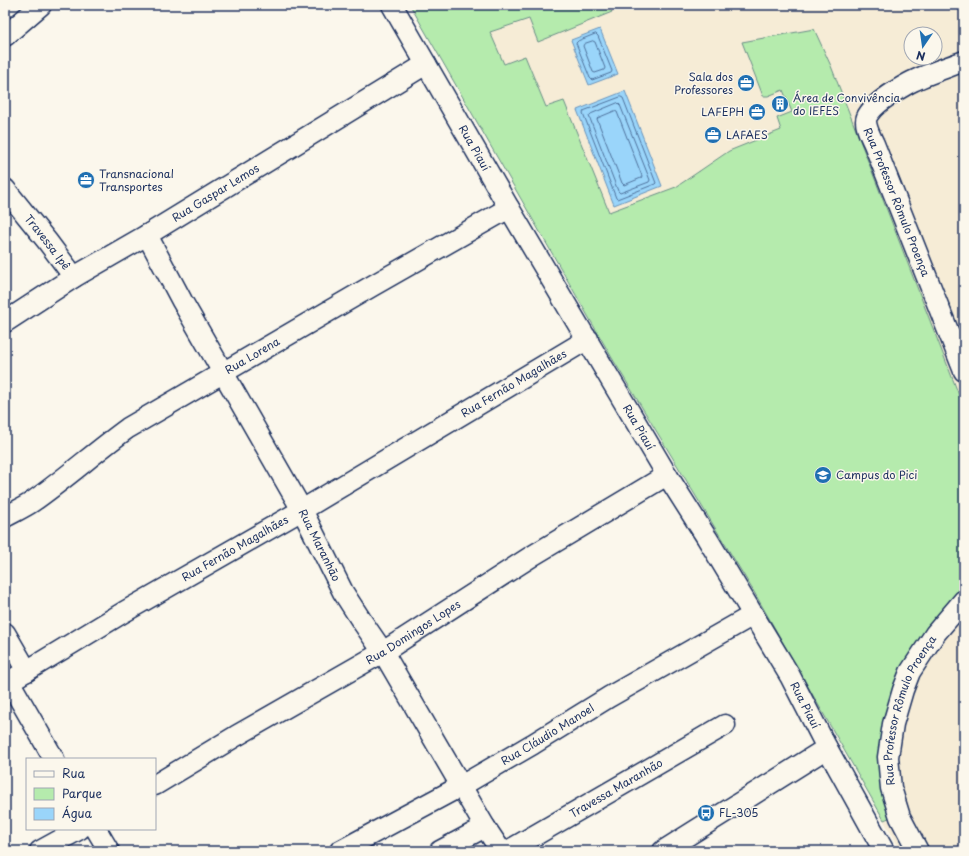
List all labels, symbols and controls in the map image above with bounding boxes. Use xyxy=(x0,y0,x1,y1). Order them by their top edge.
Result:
north arrow xyxy=(903,26,943,66)
text: N xyxy=(914,47,927,65)
place label: Sala dos Professores xyxy=(674,68,733,98)
office icon: Sala dos Professores xyxy=(736,73,756,93)
place label: Área de Convivência do IEFES xyxy=(793,89,900,119)
building icon: Área de Convivência do IEFES xyxy=(770,94,790,114)
office icon: LAFEPH xyxy=(747,102,767,122)
place label: LAFEPH xyxy=(701,103,744,120)
street label: Rua Piauí xyxy=(455,122,495,174)
office icon: LAFAES xyxy=(703,125,723,145)
street label: Rua Professor Rômulo Proença xyxy=(860,125,935,279)
place label: LAFAES xyxy=(726,126,768,143)
street label: Rua Gaspar Lemos xyxy=(168,159,262,226)
place label: Transnacional Transportes xyxy=(99,165,174,195)
office icon: Transnacional Transportes xyxy=(76,170,96,190)
street label: Travessa Ipê xyxy=(21,211,75,273)
street label: Rua Lorena xyxy=(222,332,283,378)
street label: Rua Fernão Magalhães xyxy=(457,345,570,421)
street label: Rua Piauí xyxy=(619,401,660,453)
school or university icon: Campus do Pici xyxy=(813,465,833,485)
place label: Campus do Pici xyxy=(836,466,917,483)
street label: Rua Maranhão xyxy=(295,506,345,584)
street label: Rua Fernão Magalhães xyxy=(178,511,291,585)
street label: Rua Domingos Lopes xyxy=(362,595,464,668)
street label: Rua Professor Rômulo Proença xyxy=(879,631,940,786)
street label: Rua Piauí xyxy=(786,679,825,732)
street label: Rua Cláudio Manoel xyxy=(497,699,597,769)
street label: Travessa Maranhão xyxy=(566,754,666,822)
legend xyxy=(26,758,156,830)
text: Rua xyxy=(62,764,86,782)
text: Parque xyxy=(62,784,102,802)
bus stop icon: FL-305 xyxy=(696,803,716,823)
text: Água xyxy=(62,804,93,822)
place label: FL-305 xyxy=(719,804,758,821)

